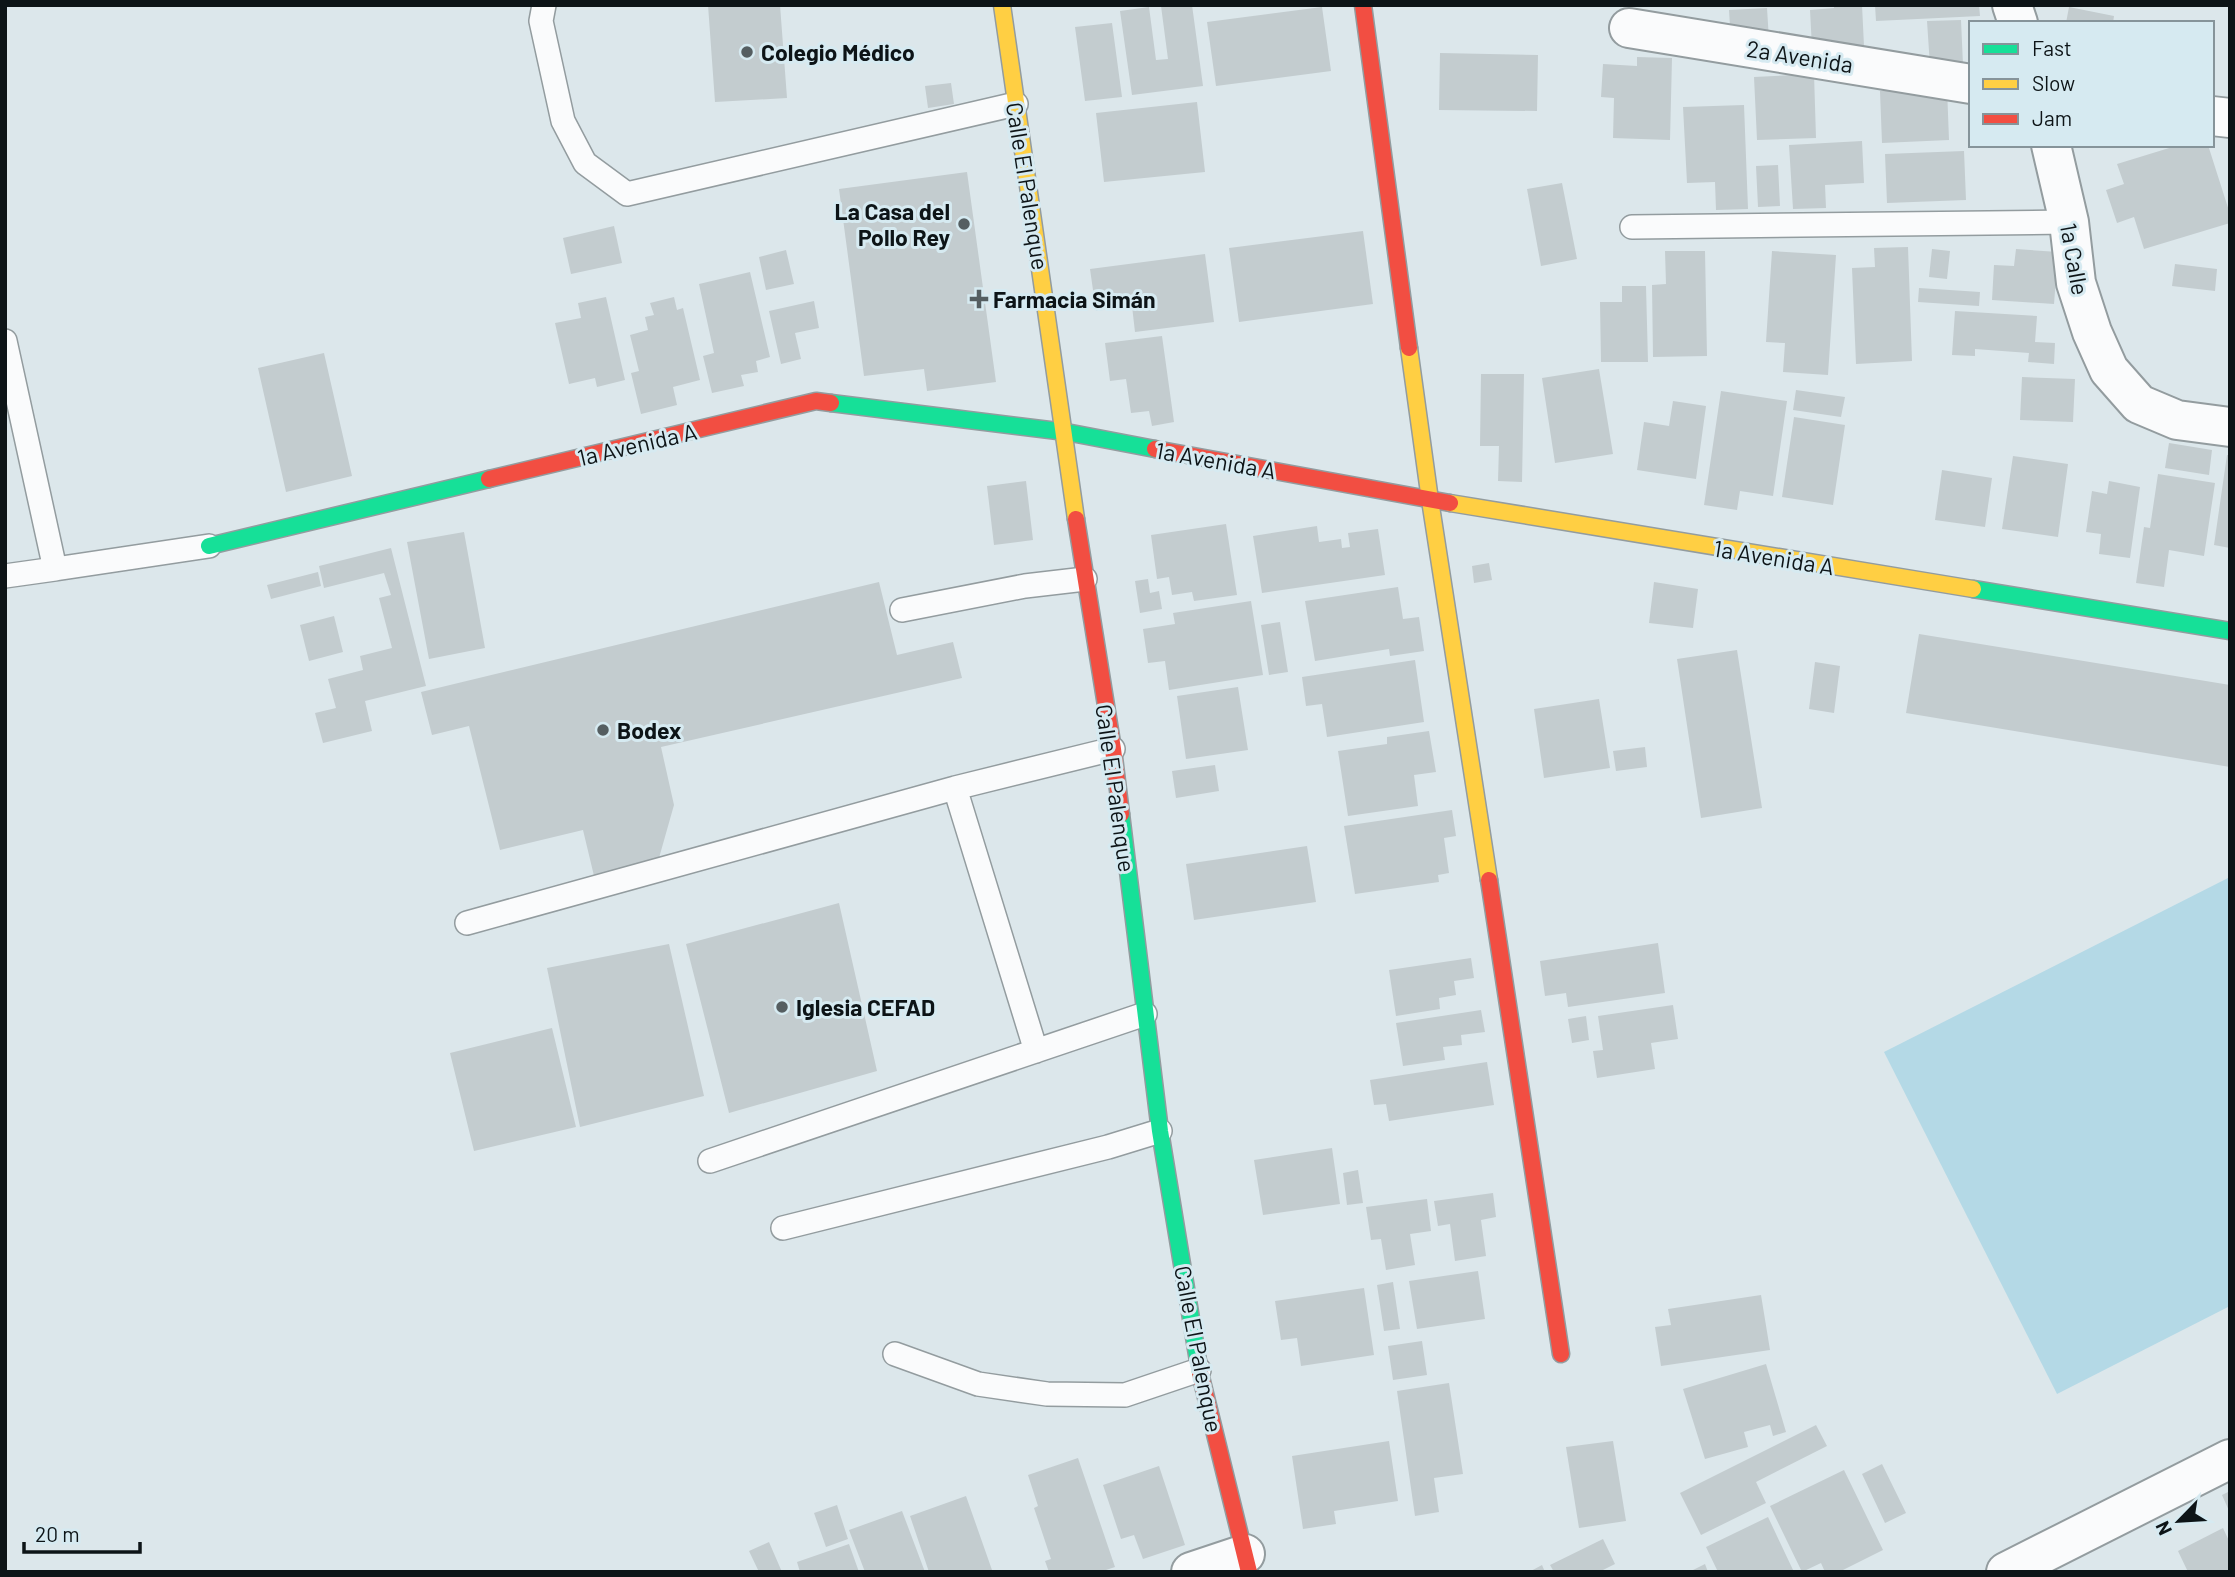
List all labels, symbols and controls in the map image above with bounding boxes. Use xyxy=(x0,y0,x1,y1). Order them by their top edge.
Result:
legend xyxy=(1969,21,2214,147)
street label: 2a Avenida xyxy=(1745,34,1855,78)
text: Fast xyxy=(2032,35,2072,60)
place label: Colegio Médico xyxy=(761,38,915,66)
marker: Colegio Médico xyxy=(739,44,755,60)
text: Slow xyxy=(2032,70,2075,95)
street label: Calle El Palenque xyxy=(1001,100,1055,272)
text: Jam xyxy=(2032,105,2072,130)
place label: La Casa del Pollo Rey xyxy=(835,197,950,251)
marker: La Casa del Pollo Rey xyxy=(956,216,972,232)
street label: 1a Calle xyxy=(2055,221,2095,297)
place label: Farmacia Simán xyxy=(993,285,1156,313)
marker: Farmacia Simán xyxy=(971,291,987,307)
street label: 1a Avenida A xyxy=(575,417,699,471)
street label: 1a Avenida A xyxy=(1154,436,1278,484)
street label: 1a Avenida A xyxy=(1712,534,1836,580)
street label: Calle El Palenque xyxy=(1090,702,1142,874)
place label: Bodex xyxy=(617,716,681,744)
marker: Bodex xyxy=(595,722,611,738)
place label: Iglesia CEFAD xyxy=(796,993,935,1021)
marker: Iglesia CEFAD xyxy=(774,999,790,1015)
street label: Calle El Palenque xyxy=(1169,1263,1229,1435)
north arrow xyxy=(2144,1486,2214,1556)
scale bar xyxy=(24,1510,140,1554)
text: N xyxy=(2150,1518,2176,1539)
text: 20 m xyxy=(35,1521,80,1546)

